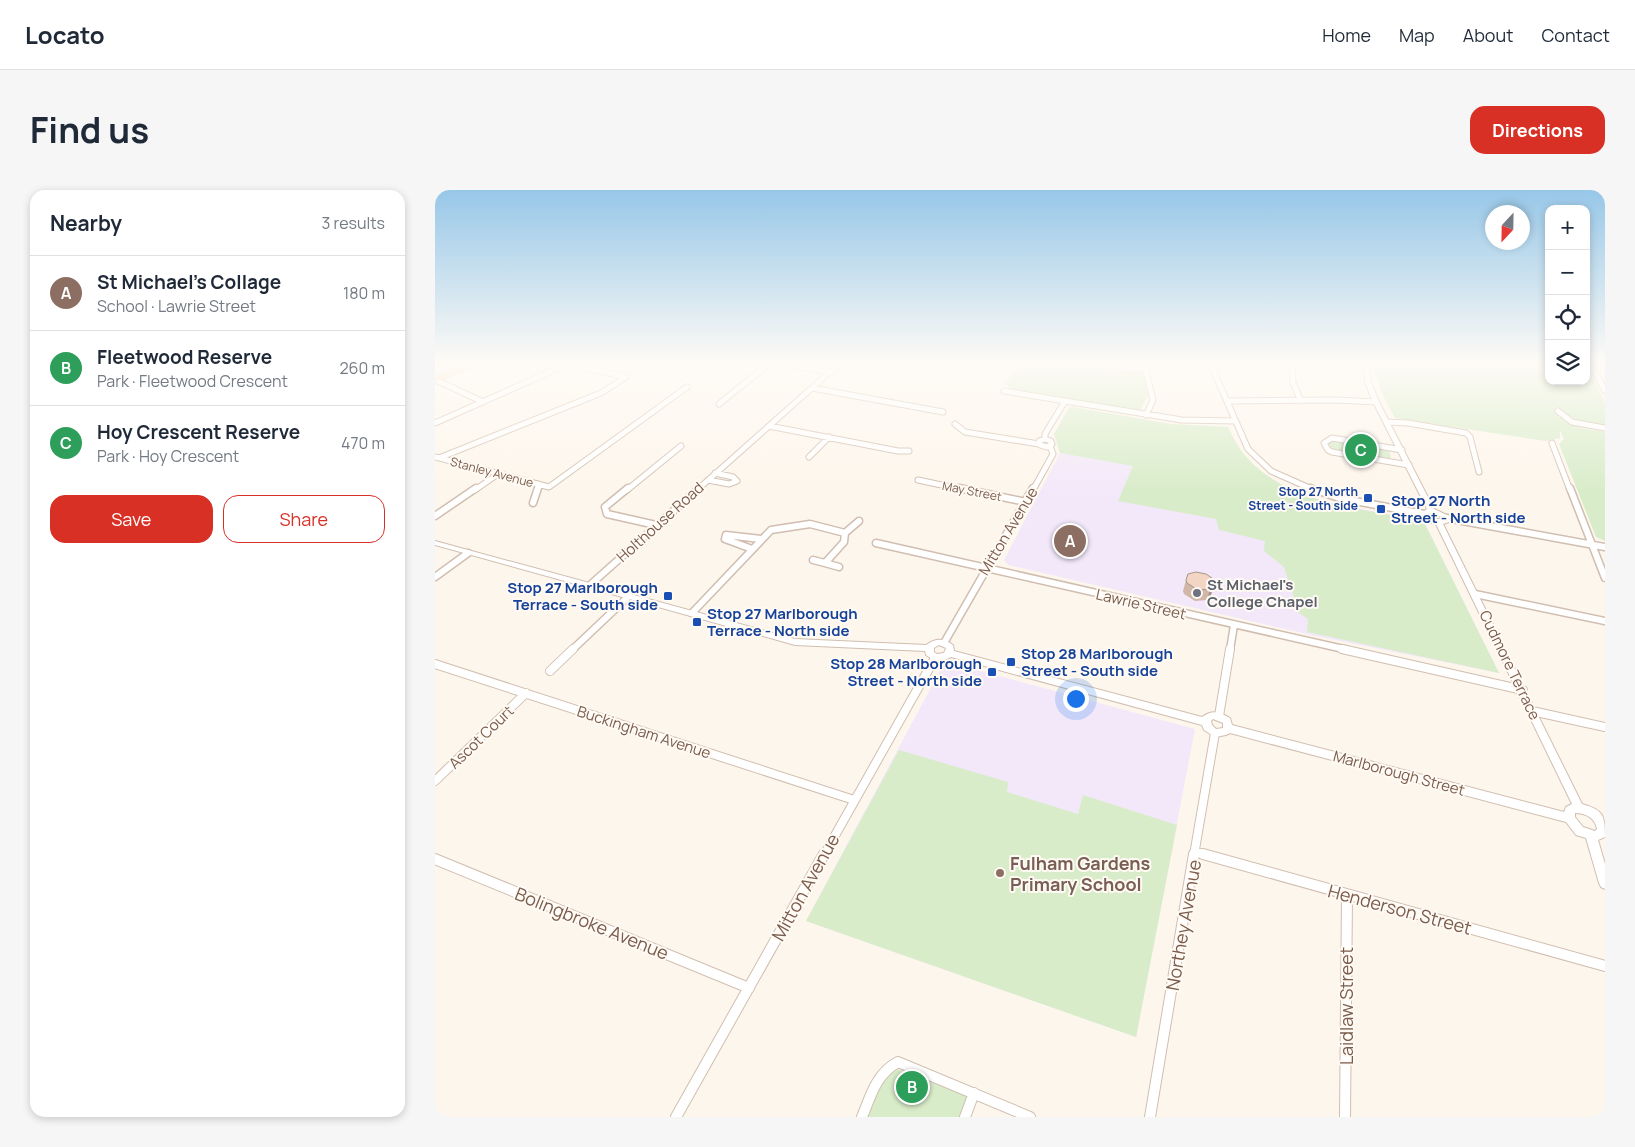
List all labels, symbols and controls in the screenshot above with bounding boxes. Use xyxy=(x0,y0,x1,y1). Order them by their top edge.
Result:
text: Locato xyxy=(25,18,105,51)
text: Home xyxy=(1322,23,1371,47)
text: Map xyxy=(1399,23,1435,47)
text: About xyxy=(1463,23,1513,47)
text: Contact xyxy=(1541,23,1610,47)
text: Find us xyxy=(30,106,149,154)
button: Directions xyxy=(1470,106,1605,154)
north arrow xyxy=(1485,205,1530,250)
map controls xyxy=(1545,205,1590,385)
button: + xyxy=(1545,205,1590,250)
text: Nearby xyxy=(50,209,122,237)
text: 3 results xyxy=(322,212,385,234)
button: − xyxy=(1545,250,1590,295)
text: St Michael's Collage xyxy=(97,269,281,295)
text: A xyxy=(61,282,71,304)
text: 180 m xyxy=(343,282,385,304)
text: School · Lawrie Street xyxy=(97,295,256,317)
button: locate xyxy=(1545,295,1590,340)
button: layers xyxy=(1545,340,1590,385)
text: Fleetwood Reserve xyxy=(97,344,272,370)
text: B xyxy=(61,357,71,379)
text: 260 m xyxy=(339,357,385,379)
text: Park · Fleetwood Crescent xyxy=(97,370,288,392)
text: Hoy Crescent Reserve xyxy=(97,419,300,445)
pin: C xyxy=(1345,431,1377,469)
text: C xyxy=(60,432,72,454)
text: 470 m xyxy=(341,432,385,454)
text: Park · Hoy Crescent xyxy=(97,445,239,467)
street label: Stanley Avenue xyxy=(448,453,536,491)
street label: Holthouse Road xyxy=(612,477,708,567)
street label: May Street xyxy=(941,477,1003,505)
street label: Mitton Avenue xyxy=(973,483,1043,579)
place label: Stop 27 North Street - South side xyxy=(1248,483,1358,514)
place label: Stop 27 North Street - North side xyxy=(1391,490,1526,528)
marker: Stop 27 North Street - South side xyxy=(1362,492,1374,504)
button: Save xyxy=(50,495,213,543)
button: Share xyxy=(223,495,385,543)
marker: Stop 27 North Street - North side xyxy=(1375,503,1387,515)
pin: A xyxy=(1054,522,1086,560)
place label: St Michael's College Chapel xyxy=(1207,574,1318,612)
place label: Stop 27 Marlborough Terrace - South side xyxy=(507,577,658,615)
street label: Lawrie Street xyxy=(1094,583,1188,625)
marker: St Michael's College Chapel xyxy=(1191,587,1203,599)
marker: Stop 27 Marlborough Terrace - South side xyxy=(662,590,674,602)
place label: Stop 27 Marlborough Terrace - North side xyxy=(707,603,858,641)
street label: Cudmore Terrace xyxy=(1474,607,1546,723)
marker: Stop 27 Marlborough Terrace - North side xyxy=(691,616,703,628)
place label: Stop 28 Marlborough Street - South side xyxy=(1021,643,1173,681)
place label: Stop 28 Marlborough Street - North side xyxy=(830,653,982,691)
marker: Stop 28 Marlborough Street - South side xyxy=(1005,656,1017,668)
marker: Stop 28 Marlborough Street - North side xyxy=(986,666,998,678)
your location xyxy=(1063,686,1089,712)
street label: Buckingham Avenue xyxy=(574,700,714,764)
street label: Ascot Court xyxy=(444,701,518,773)
street label: Marlborough Street xyxy=(1331,745,1467,801)
street label: Mitton Avenue xyxy=(766,829,844,945)
place label: Fulham Gardens Primary School xyxy=(1010,851,1151,896)
street label: Northey Avenue xyxy=(1160,858,1206,992)
marker: Fulham Gardens Primary School xyxy=(994,867,1006,879)
street label: Henderson Street xyxy=(1326,878,1474,940)
street label: Bolingbroke Avenue xyxy=(512,881,672,965)
street label: Laidlaw Street xyxy=(1334,947,1358,1065)
pin: B xyxy=(896,1068,928,1106)

